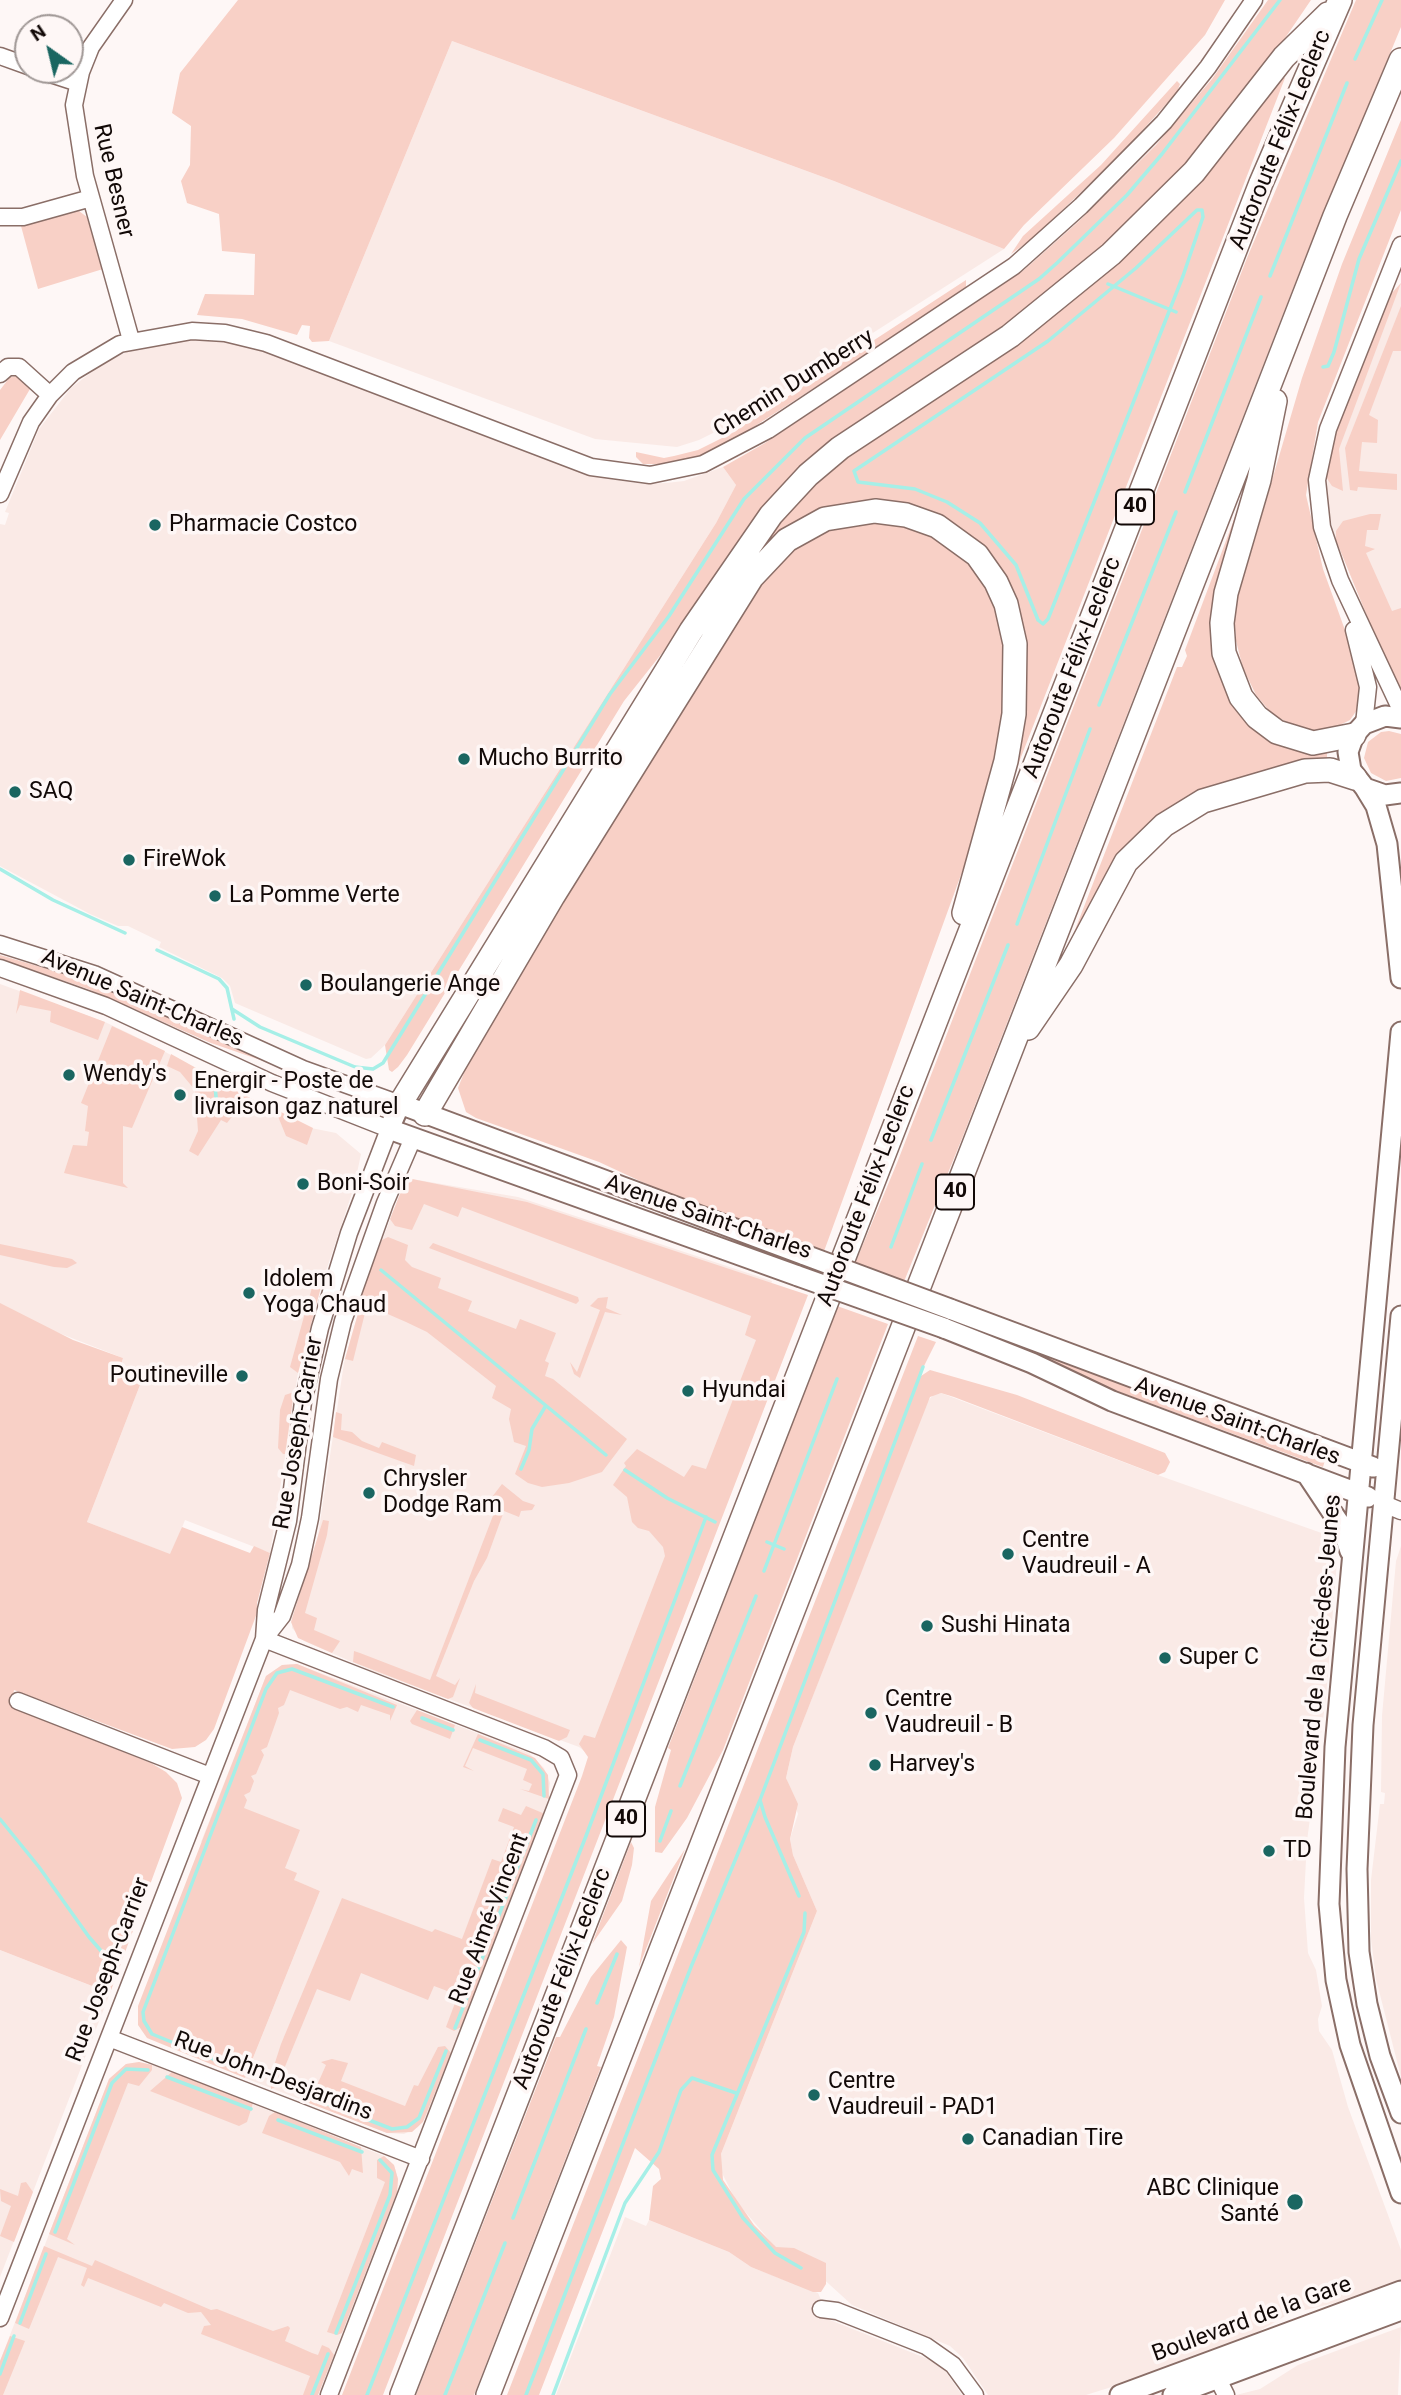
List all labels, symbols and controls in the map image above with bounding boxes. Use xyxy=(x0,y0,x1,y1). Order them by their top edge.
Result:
north arrow xyxy=(14,14,84,84)
text: N xyxy=(26,20,50,46)
street label: Autoroute Félix-Leclerc xyxy=(1224,26,1338,254)
street label: Rue Besner xyxy=(87,121,139,241)
street label: Chemin Dumberry xyxy=(709,324,879,444)
road number: 40 xyxy=(1116,490,1154,524)
place label: Pharmacie Costco xyxy=(169,511,357,539)
marker: Pharmacie Costco xyxy=(147,517,163,533)
street label: Autoroute Félix-Leclerc xyxy=(1018,554,1128,782)
place label: Mucho Burrito xyxy=(478,745,623,773)
marker: Mucho Burrito xyxy=(456,751,472,767)
place label: SAQ xyxy=(29,778,73,806)
marker: SAQ xyxy=(7,784,23,800)
place label: FireWok xyxy=(143,846,226,874)
marker: FireWok xyxy=(121,852,137,868)
place label: La Pomme Verte xyxy=(229,882,400,910)
marker: La Pomme Verte xyxy=(207,888,223,904)
street label: Avenue Saint-Charles xyxy=(37,944,247,1054)
place label: Boulangerie Ange xyxy=(320,971,500,999)
marker: Boulangerie Ange xyxy=(298,977,314,993)
place label: Wendy's xyxy=(83,1061,167,1089)
marker: Wendy's xyxy=(61,1067,77,1083)
place label: Energir - Poste de livraison gaz naturel xyxy=(194,1068,398,1122)
street label: Autoroute Félix-Leclerc xyxy=(812,1082,922,1310)
marker: Energir - Poste de livraison gaz naturel xyxy=(172,1087,188,1103)
place label: Boni-Soir xyxy=(317,1170,409,1198)
street label: Avenue Saint-Charles xyxy=(601,1170,815,1266)
road number: 40 xyxy=(936,1174,974,1210)
marker: Boni-Soir xyxy=(295,1176,311,1192)
place label: Idolem Yoga Chaud xyxy=(263,1266,386,1320)
marker: Idolem Yoga Chaud xyxy=(241,1285,257,1301)
street label: Rue Joseph-Carrier xyxy=(268,1334,330,1532)
place label: Poutineville xyxy=(110,1362,228,1390)
marker: Poutineville xyxy=(234,1368,250,1384)
street label: Avenue Saint-Charles xyxy=(1130,1372,1344,1472)
place label: Hyundai xyxy=(702,1377,786,1405)
marker: Hyundai xyxy=(680,1383,696,1399)
place label: Chrysler Dodge Ram xyxy=(383,1466,502,1520)
marker: Chrysler Dodge Ram xyxy=(361,1485,377,1501)
street label: Boulevard de la Cité-des-Jeunes xyxy=(1292,1493,1348,1821)
place label: Centre Vaudreuil - A xyxy=(1022,1527,1151,1581)
marker: Centre Vaudreuil - A xyxy=(1000,1546,1016,1562)
place label: Sushi Hinata xyxy=(941,1612,1070,1640)
marker: Sushi Hinata xyxy=(919,1618,935,1634)
place label: Super C xyxy=(1179,1644,1259,1672)
marker: Super C xyxy=(1157,1650,1173,1666)
place label: Centre Vaudreuil - B xyxy=(885,1686,1013,1740)
marker: Centre Vaudreuil - B xyxy=(863,1705,879,1721)
place label: Harvey's xyxy=(889,1751,975,1779)
marker: Harvey's xyxy=(867,1757,883,1773)
road number: 40 xyxy=(607,1801,645,1836)
street label: Rue Aimé-Vincent xyxy=(445,1829,535,2009)
place label: TD xyxy=(1283,1837,1312,1865)
marker: TD xyxy=(1261,1843,1277,1859)
street label: Autoroute Félix-Leclerc xyxy=(508,1865,618,2093)
street label: Rue Joseph-Carrier xyxy=(61,1874,157,2066)
street label: Rue John-Desjardins xyxy=(170,2026,376,2128)
place label: Centre Vaudreuil - PAD1 xyxy=(828,2068,998,2122)
marker: Centre Vaudreuil - PAD1 xyxy=(806,2087,822,2103)
place label: Canadian Tire xyxy=(982,2125,1123,2153)
marker: Canadian Tire xyxy=(960,2131,976,2147)
place label: ABC Clinique Santé xyxy=(1147,2175,1279,2229)
marker: ABC Clinique Santé xyxy=(1285,2192,1305,2212)
street label: Boulevard de la Gare xyxy=(1149,2271,1355,2369)

